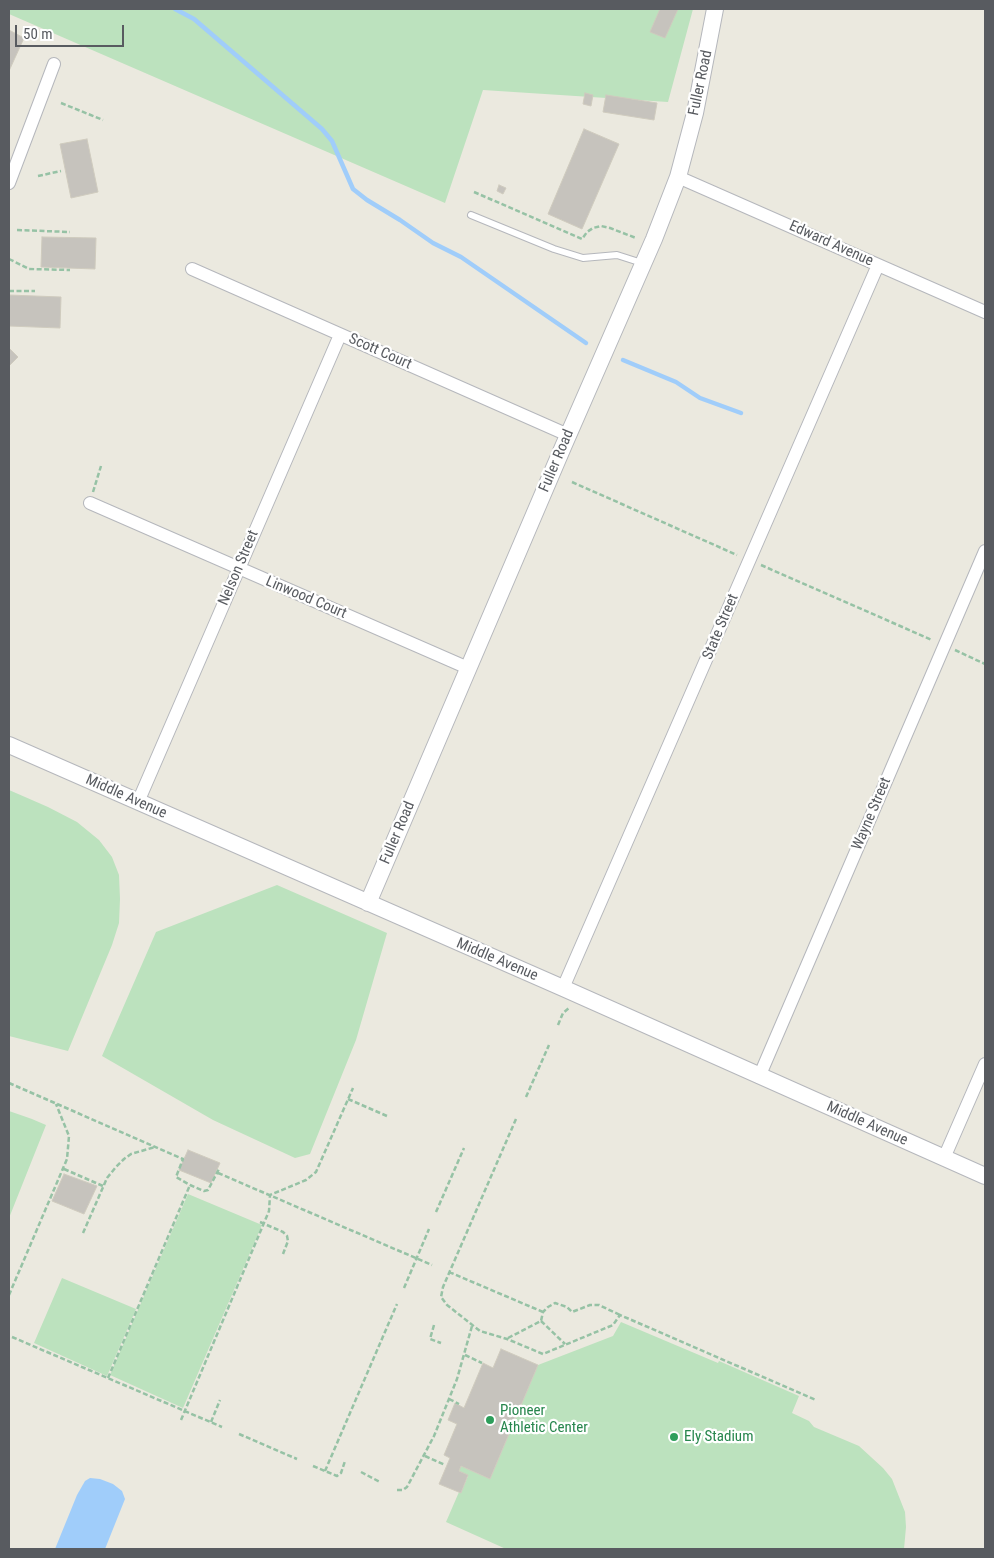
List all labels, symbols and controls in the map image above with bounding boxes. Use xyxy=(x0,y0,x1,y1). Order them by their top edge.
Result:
scale bar xyxy=(18,15,126,47)
text: 50 m xyxy=(23,25,53,43)
street label: Fuller Road xyxy=(685,49,717,117)
street label: Edward Avenue xyxy=(786,217,876,271)
street label: Scott Court xyxy=(346,330,414,374)
street label: Fuller Road xyxy=(536,427,578,495)
street label: Nelson Street xyxy=(215,528,263,608)
street label: Linwood Court xyxy=(263,573,349,623)
street label: State Street xyxy=(699,592,743,662)
street label: Middle Avenue xyxy=(83,771,169,823)
street label: Wayne Street xyxy=(849,775,895,853)
street label: Fuller Road xyxy=(377,799,419,867)
street label: Middle Avenue xyxy=(454,935,540,985)
street label: Middle Avenue xyxy=(824,1098,910,1150)
place label: Pioneer Athletic Center xyxy=(500,1402,588,1437)
marker: Pioneer Athletic Center xyxy=(484,1414,496,1426)
place label: Ely Stadium xyxy=(684,1428,753,1446)
marker: Ely Stadium xyxy=(668,1431,680,1443)

